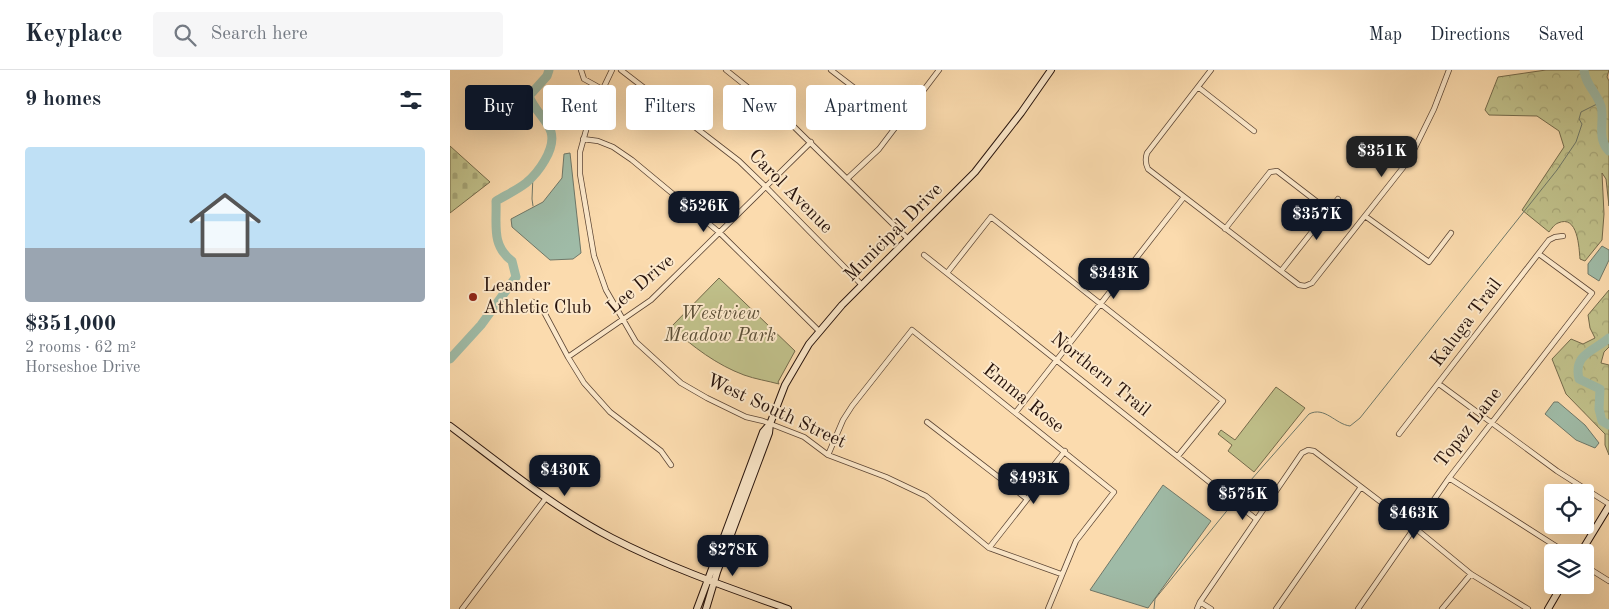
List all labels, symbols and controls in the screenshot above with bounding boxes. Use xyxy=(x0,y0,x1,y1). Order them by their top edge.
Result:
search box xyxy=(153,12,503,57)
icon: search xyxy=(171,21,199,49)
text: Keyplace xyxy=(25,23,123,47)
text: Search here xyxy=(211,25,308,44)
text: Map xyxy=(1369,26,1402,44)
text: Directions xyxy=(1430,26,1510,44)
text: Saved xyxy=(1538,26,1584,44)
chip: Buy xyxy=(465,85,533,130)
chip: Rent xyxy=(543,85,616,130)
chip: Filters xyxy=(626,85,713,130)
chip: New xyxy=(723,85,796,130)
chip: Apartment xyxy=(806,85,926,130)
icon: filters xyxy=(397,86,425,114)
text: 9 homes xyxy=(25,89,101,110)
pin: $351K xyxy=(1347,136,1417,178)
text: $351K xyxy=(1357,144,1407,160)
street label: Carol Avenue xyxy=(744,146,836,238)
icon: home xyxy=(180,180,270,270)
street label: Municipal Drive xyxy=(841,180,947,286)
pin: $526K xyxy=(669,190,739,233)
pin: $357K xyxy=(1282,198,1352,241)
text: $526K xyxy=(679,199,729,215)
text: $357K xyxy=(1292,207,1342,223)
street label: Lee Drive xyxy=(604,252,678,318)
pin: $343K xyxy=(1079,258,1149,300)
text: $343K xyxy=(1089,266,1139,282)
street label: Kaluga Trail xyxy=(1428,275,1506,371)
place label: Leander Athletic Club xyxy=(483,277,592,318)
marker: Leander Athletic Club xyxy=(467,291,479,303)
park label: Westview Meadow Park xyxy=(663,305,776,346)
text: $351,000 xyxy=(25,314,116,335)
street label: Northern Trail xyxy=(1047,329,1153,421)
text: 2 rooms · 62 m² xyxy=(25,340,136,356)
text: Horseshoe Drive xyxy=(25,360,140,376)
street label: Emma Rose xyxy=(979,361,1067,437)
street label: West South Street xyxy=(703,371,849,453)
street label: Topaz Lane xyxy=(1432,384,1506,472)
pin: $430K xyxy=(530,454,600,497)
pin: $493K xyxy=(999,462,1069,505)
text: $430K xyxy=(540,463,590,479)
text: $493K xyxy=(1009,471,1059,487)
pin: $575K xyxy=(1208,478,1278,521)
map controls xyxy=(1544,484,1594,594)
button: locate xyxy=(1544,484,1594,534)
text: $575K xyxy=(1218,487,1268,503)
pin: $463K xyxy=(1379,498,1449,540)
text: $463K xyxy=(1389,506,1439,522)
pin: $278K xyxy=(698,534,768,577)
text: $278K xyxy=(708,543,758,559)
button: layers xyxy=(1544,544,1594,594)

